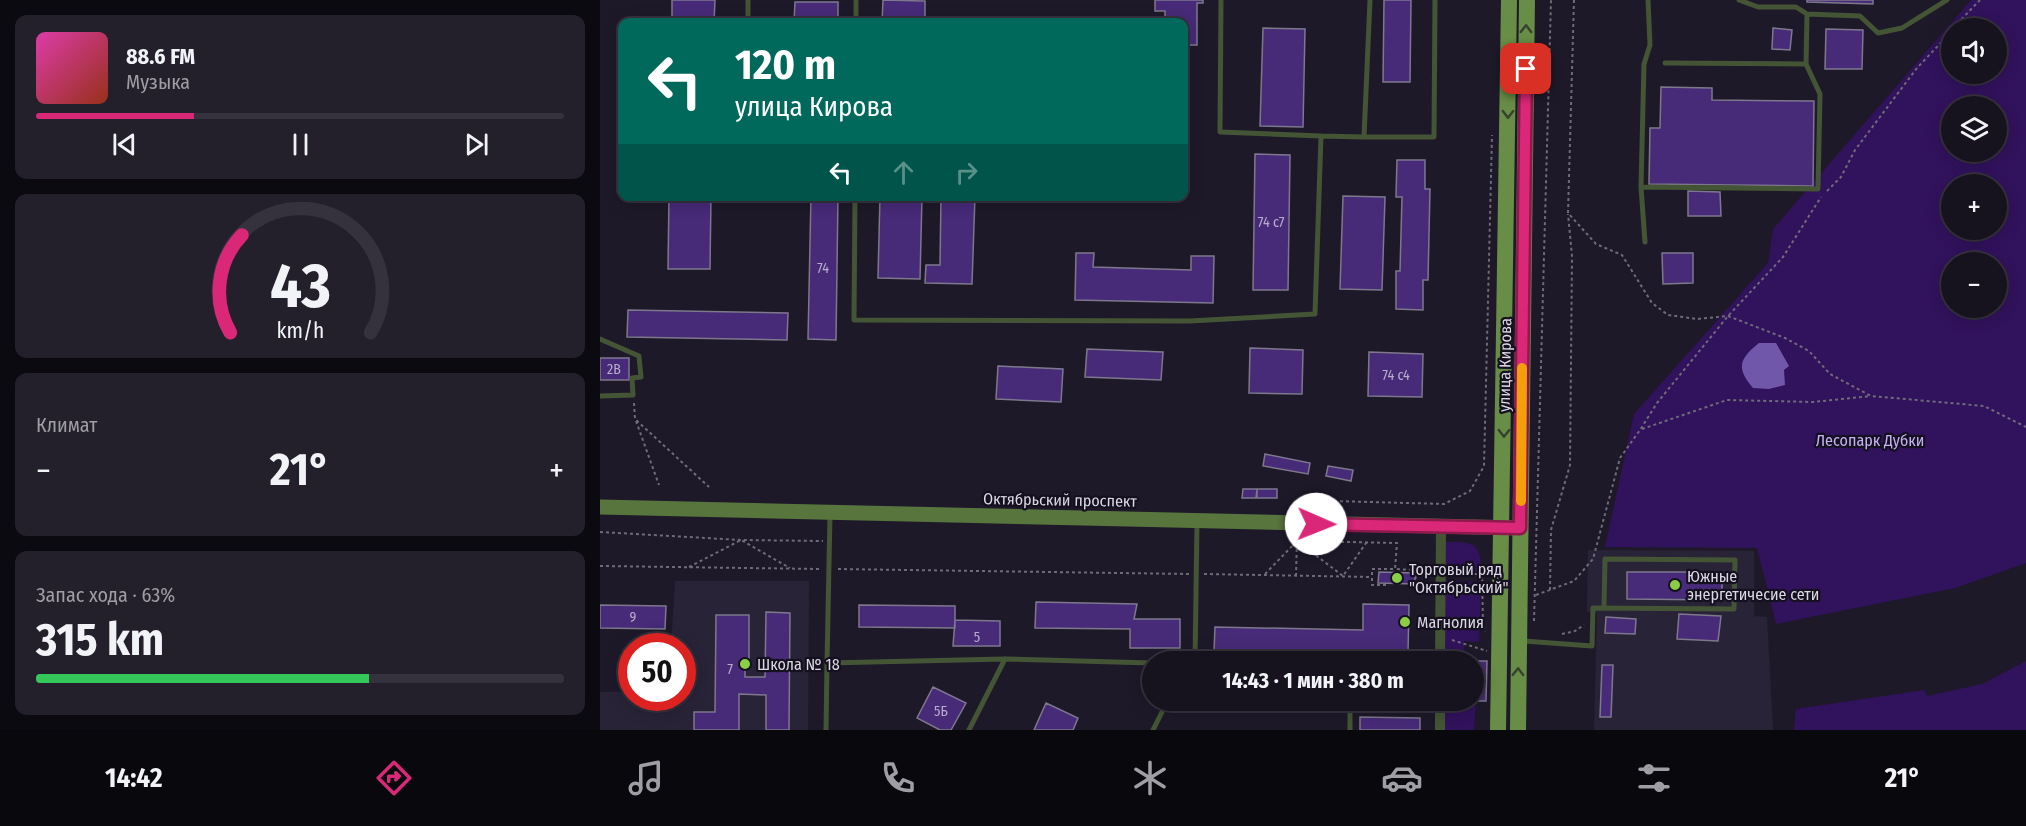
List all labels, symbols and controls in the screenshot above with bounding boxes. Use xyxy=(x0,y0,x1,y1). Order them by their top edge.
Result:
map controls xyxy=(1941,18,2007,318)
button: sound xyxy=(1941,18,2007,84)
one-way arrow xyxy=(1520,24,1532,33)
text: 120 m xyxy=(735,40,836,90)
icon: left xyxy=(636,42,714,120)
text: 88.6 FM xyxy=(126,43,195,70)
pin xyxy=(1500,43,1551,94)
icon: arrive xyxy=(1509,52,1542,85)
text: Музыка xyxy=(126,70,190,94)
text: улица Кирова xyxy=(735,91,893,123)
button: layers xyxy=(1941,96,2007,162)
one-way arrow xyxy=(1502,109,1514,118)
icon: previous xyxy=(108,128,141,161)
icon: pause xyxy=(284,128,317,161)
icon: next xyxy=(460,128,493,161)
icon: left xyxy=(824,156,857,189)
icon: ahead xyxy=(887,156,920,189)
icon: right xyxy=(950,156,983,189)
button: + xyxy=(1941,174,2007,240)
house number: 74 с7 xyxy=(1258,214,1285,231)
text: 43 xyxy=(270,249,330,324)
button: − xyxy=(1941,252,2007,318)
house number: 74 xyxy=(817,260,829,277)
text: km/h xyxy=(276,318,324,344)
street label: улица Кирова xyxy=(1495,318,1515,412)
house number: 2В xyxy=(607,361,621,378)
house number: 74 с4 xyxy=(1382,367,1410,384)
text: Климат xyxy=(36,413,97,437)
one-way arrow xyxy=(1497,428,1510,437)
park label: Лесопарк Дубки xyxy=(1816,431,1924,450)
text: 21° xyxy=(270,443,330,497)
text: − xyxy=(36,451,51,491)
text: + xyxy=(549,451,564,491)
street label: Октябрьский проспект xyxy=(983,489,1138,511)
position arrow xyxy=(1284,492,1348,556)
place label: Торговый ряд "Октябрьский" xyxy=(1409,560,1509,597)
place label: Южные энергетичесие сети xyxy=(1687,567,1819,604)
marker: Торговый ряд "Октябрьский" xyxy=(1390,571,1404,585)
marker: Южные энергетичесие сети xyxy=(1668,578,1682,592)
text: Запас хода · 63% xyxy=(36,583,175,607)
house number: 9 xyxy=(630,609,637,626)
text: 315 km xyxy=(36,613,164,667)
place label: Магнолия xyxy=(1417,613,1484,632)
marker: Магнолия xyxy=(1398,615,1412,629)
house number: 5 xyxy=(974,629,980,646)
speed limit sign: 50 xyxy=(618,633,696,711)
place label: Школа № 18 xyxy=(757,655,840,674)
marker: Школа № 18 xyxy=(738,657,752,671)
house number: 7 xyxy=(727,661,733,678)
text: 14:43 · 1 мин · 380 m xyxy=(1222,667,1404,694)
one-way arrow xyxy=(1512,667,1525,676)
house number: 5Б xyxy=(934,703,948,720)
icon: directions xyxy=(373,757,415,799)
icon: music xyxy=(625,757,667,799)
icon: phone xyxy=(877,757,919,799)
icon: climate xyxy=(1129,757,1171,799)
icon: car xyxy=(1381,757,1423,799)
icon: filters xyxy=(1633,757,1675,799)
text: 14:42 xyxy=(105,762,162,794)
text: 21° xyxy=(1885,762,1921,794)

